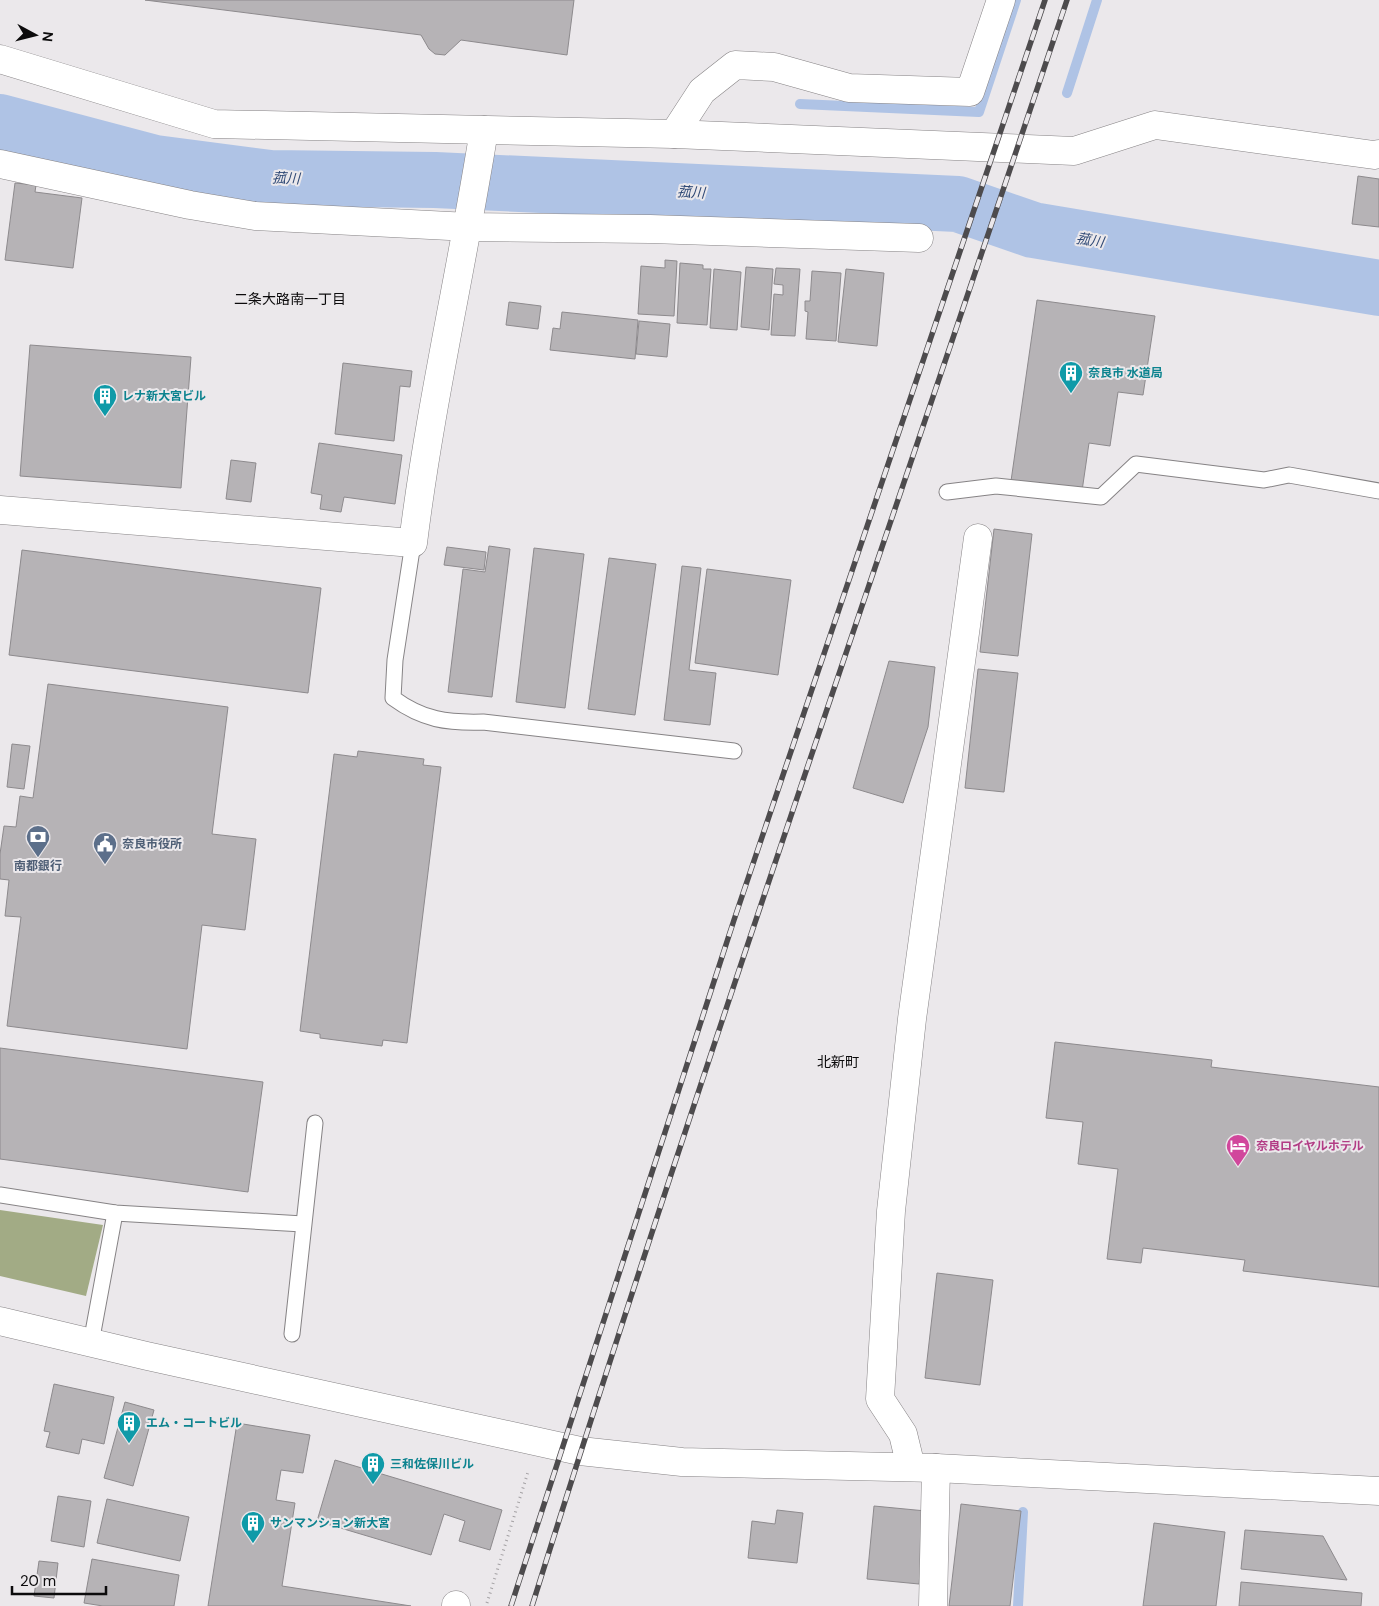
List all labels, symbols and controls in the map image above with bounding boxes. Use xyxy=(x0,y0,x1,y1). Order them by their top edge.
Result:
north arrow xyxy=(10,10,60,60)
text: N xyxy=(38,30,57,43)
water label: 菰川 xyxy=(272,169,302,188)
water label: 菰川 xyxy=(677,182,707,202)
water label: 菰川 xyxy=(1075,229,1107,251)
district label: 二条大路南一丁目 xyxy=(234,290,346,308)
building icon: 奈良市 水道局 xyxy=(1058,360,1084,394)
place label: 奈良市 水道局 xyxy=(1088,365,1163,381)
building icon: レナ新大宮ビル xyxy=(92,383,118,417)
place label: レナ新大宮ビル xyxy=(122,388,206,404)
bank icon: 南都銀行 xyxy=(25,824,51,858)
public building icon: 奈良市役所 xyxy=(92,831,118,865)
place label: 奈良市役所 xyxy=(122,836,182,852)
place label: 南都銀行 xyxy=(14,858,62,874)
district label: 北新町 xyxy=(817,1053,859,1071)
hotel icon: 奈良ロイヤルホテル xyxy=(1225,1133,1251,1167)
place label: 奈良ロイヤルホテル xyxy=(1256,1138,1364,1154)
building icon: エム・コートビル xyxy=(116,1410,142,1444)
place label: エム・コートビル xyxy=(146,1415,242,1431)
building icon: 三和佐保川ビル xyxy=(360,1451,386,1485)
place label: 三和佐保川ビル xyxy=(390,1456,474,1472)
building icon: サンマンション新大宮 xyxy=(240,1510,266,1544)
place label: サンマンション新大宮 xyxy=(270,1515,390,1531)
scale bar xyxy=(12,1564,106,1596)
text: 20 m xyxy=(20,1571,56,1591)

